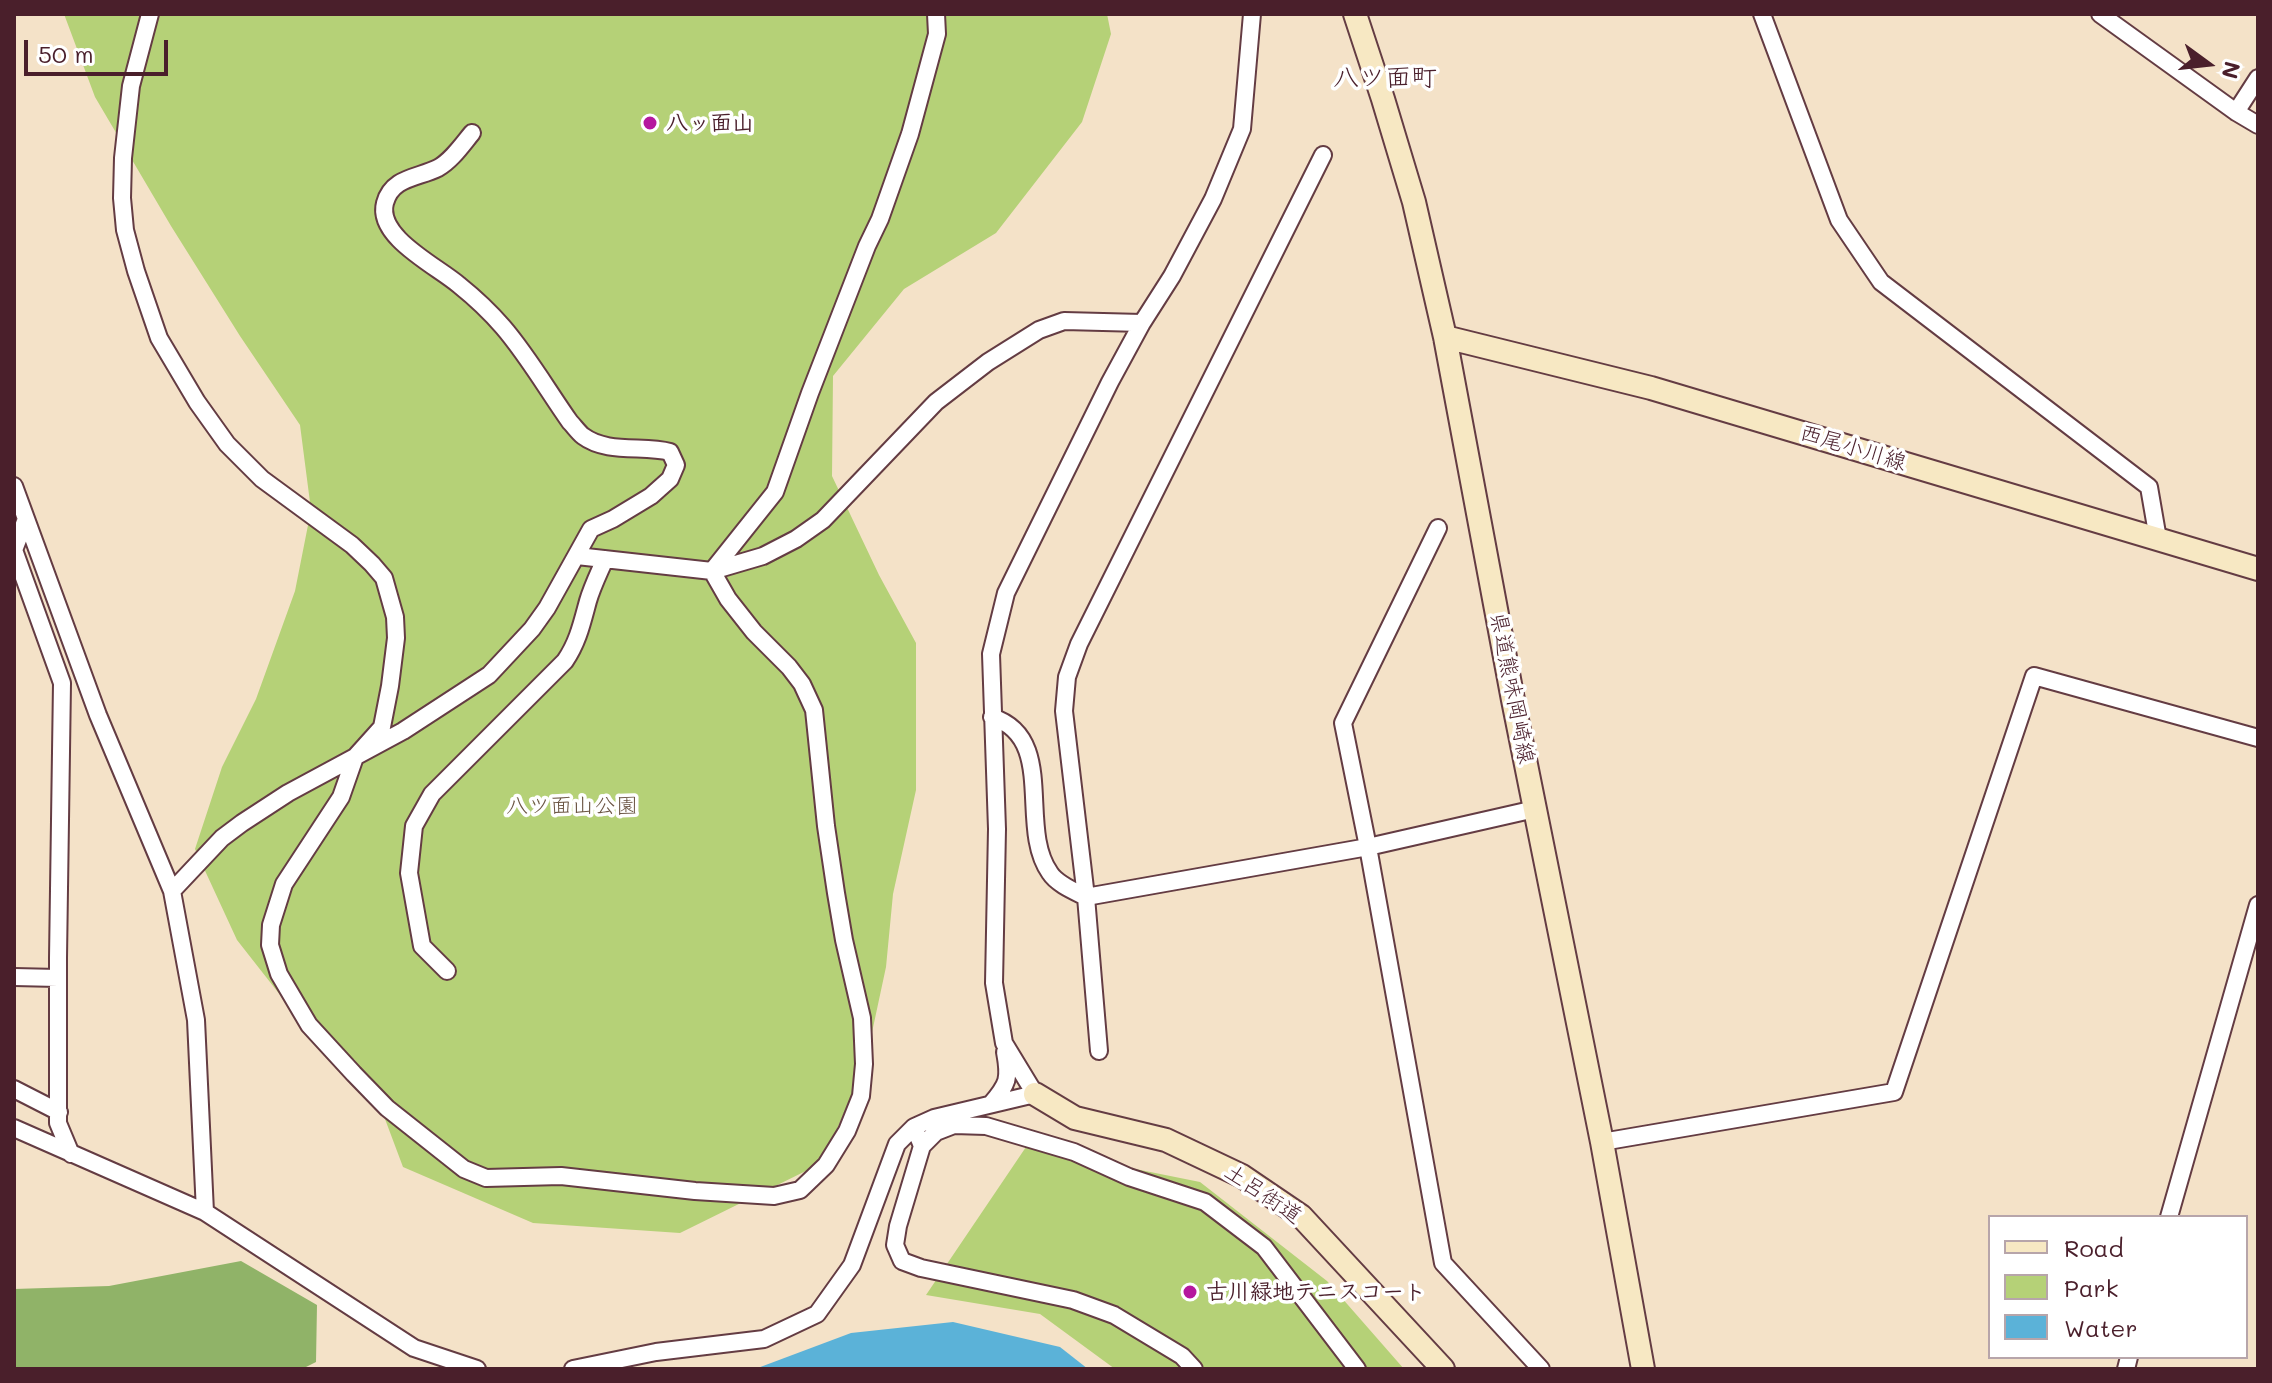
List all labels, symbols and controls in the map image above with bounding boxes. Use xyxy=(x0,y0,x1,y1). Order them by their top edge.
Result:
scale bar xyxy=(28,24,172,74)
north arrow xyxy=(2168,24,2248,104)
text: 50 m xyxy=(38,38,94,69)
text: N xyxy=(2215,59,2248,82)
district label: 八ツ面町 xyxy=(1333,62,1437,94)
place label: 八ッ面山 xyxy=(666,110,754,136)
marker: 八ッ面山 xyxy=(641,114,659,132)
street label: 西尾小川線 xyxy=(1797,419,1909,477)
street label: 県道熊味岡崎線 xyxy=(1484,610,1540,766)
park label: 八ツ面山公園 xyxy=(506,793,638,819)
street label: 土呂街道 xyxy=(1219,1158,1307,1230)
legend xyxy=(1988,1215,2248,1359)
text: Road xyxy=(2064,1232,2124,1263)
text: Park xyxy=(2064,1272,2118,1303)
place label: 古川緑地テニスコート xyxy=(1206,1279,1426,1305)
marker: 古川緑地テニスコート xyxy=(1181,1283,1199,1301)
text: Water xyxy=(2064,1312,2138,1343)

